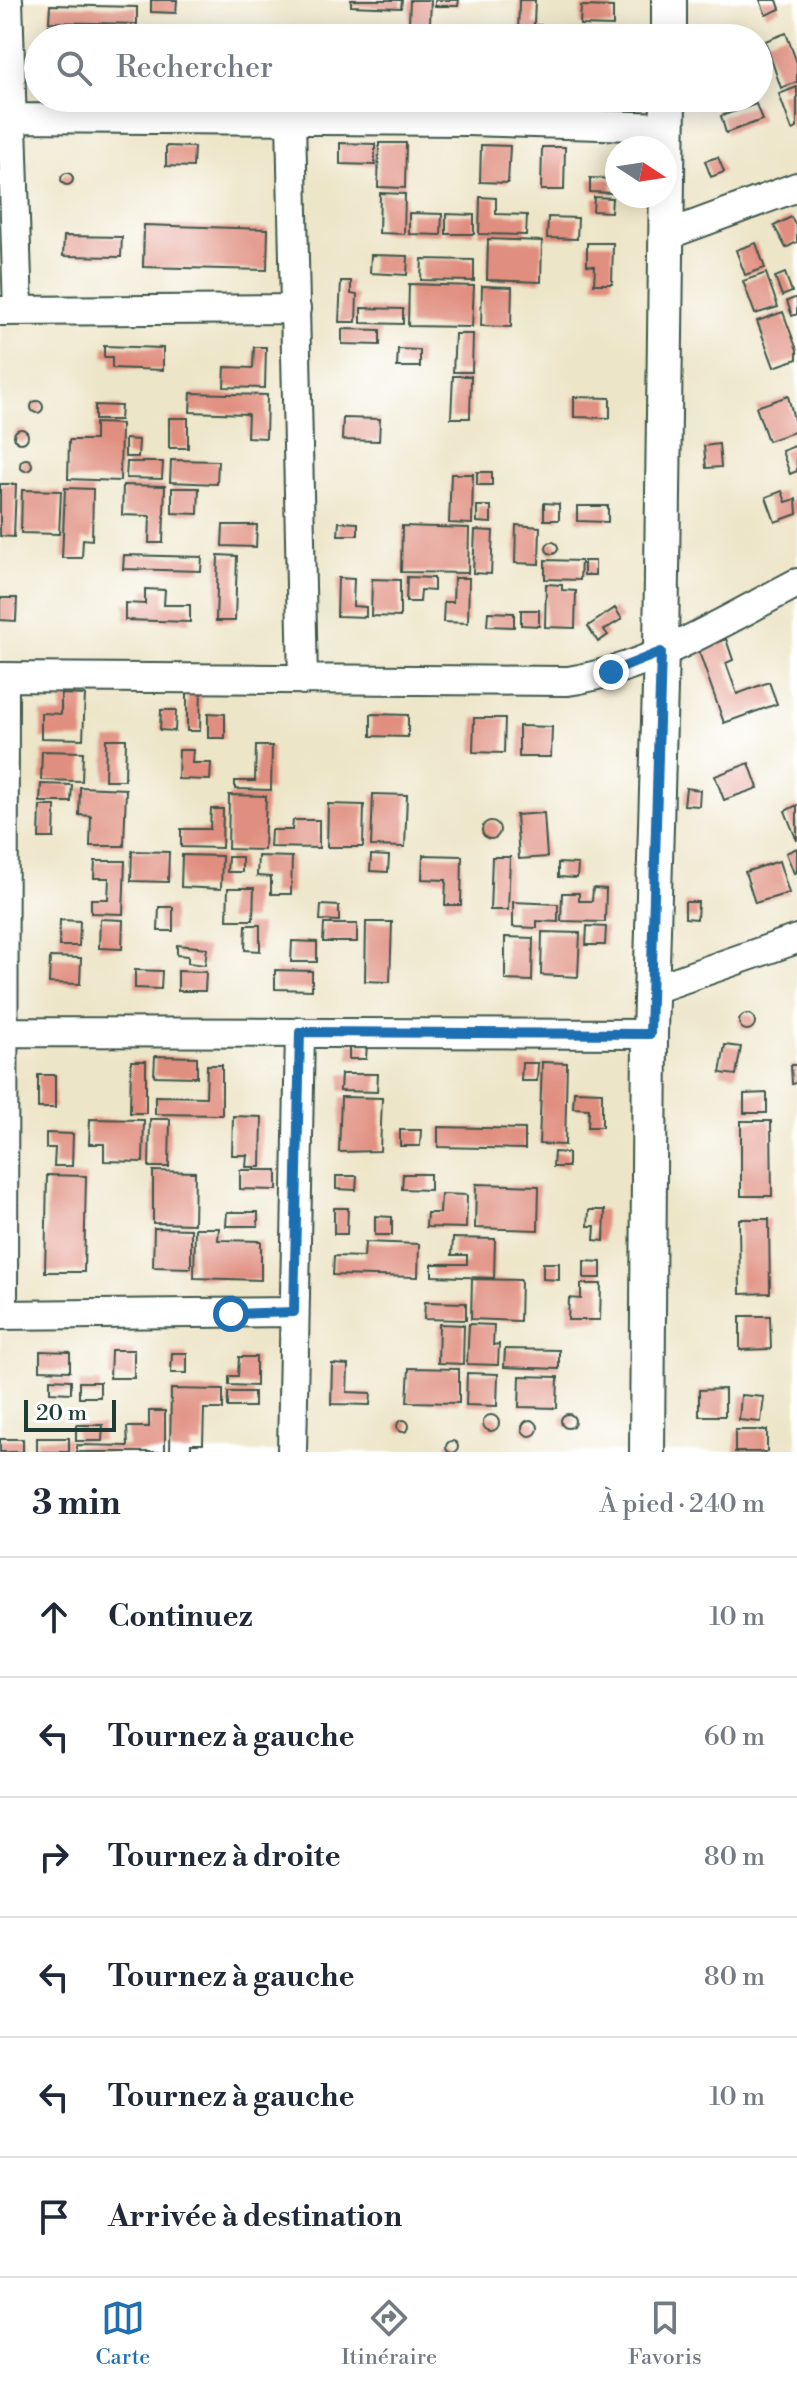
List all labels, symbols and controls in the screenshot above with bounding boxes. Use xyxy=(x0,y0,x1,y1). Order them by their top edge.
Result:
search box xyxy=(24,24,773,112)
icon: search xyxy=(52,46,96,90)
text: Rechercher xyxy=(116,49,273,87)
north arrow xyxy=(605,136,677,208)
route end xyxy=(593,654,629,690)
route start xyxy=(213,1296,249,1332)
scale bar xyxy=(24,1396,116,1432)
text: 20 m xyxy=(36,1400,87,1427)
text: 3 min xyxy=(32,1483,121,1525)
text: À pied · 240 m xyxy=(599,1488,765,1520)
icon: ahead xyxy=(32,1595,76,1639)
text: Continuez xyxy=(108,1598,253,1636)
text: 10 m xyxy=(709,1601,765,1633)
icon: left xyxy=(32,1715,76,1759)
text: Tournez à gauche xyxy=(108,1718,355,1756)
text: 60 m xyxy=(704,1721,765,1753)
icon: right xyxy=(32,1835,76,1879)
text: Tournez à droite xyxy=(108,1838,341,1876)
text: 80 m xyxy=(704,1841,765,1873)
icon: left xyxy=(32,1955,76,1999)
text: Tournez à gauche xyxy=(108,1958,355,1996)
text: 80 m xyxy=(704,1961,765,1993)
icon: left xyxy=(32,2075,76,2119)
text: Tournez à gauche xyxy=(108,2078,355,2116)
text: 10 m xyxy=(709,2081,765,2113)
icon: arrive xyxy=(32,2195,76,2239)
text: Arrivée à destination xyxy=(108,2198,402,2236)
tab: Carte xyxy=(95,2296,150,2371)
tab: Itinéraire xyxy=(341,2296,437,2371)
tab: Favoris xyxy=(628,2296,702,2371)

